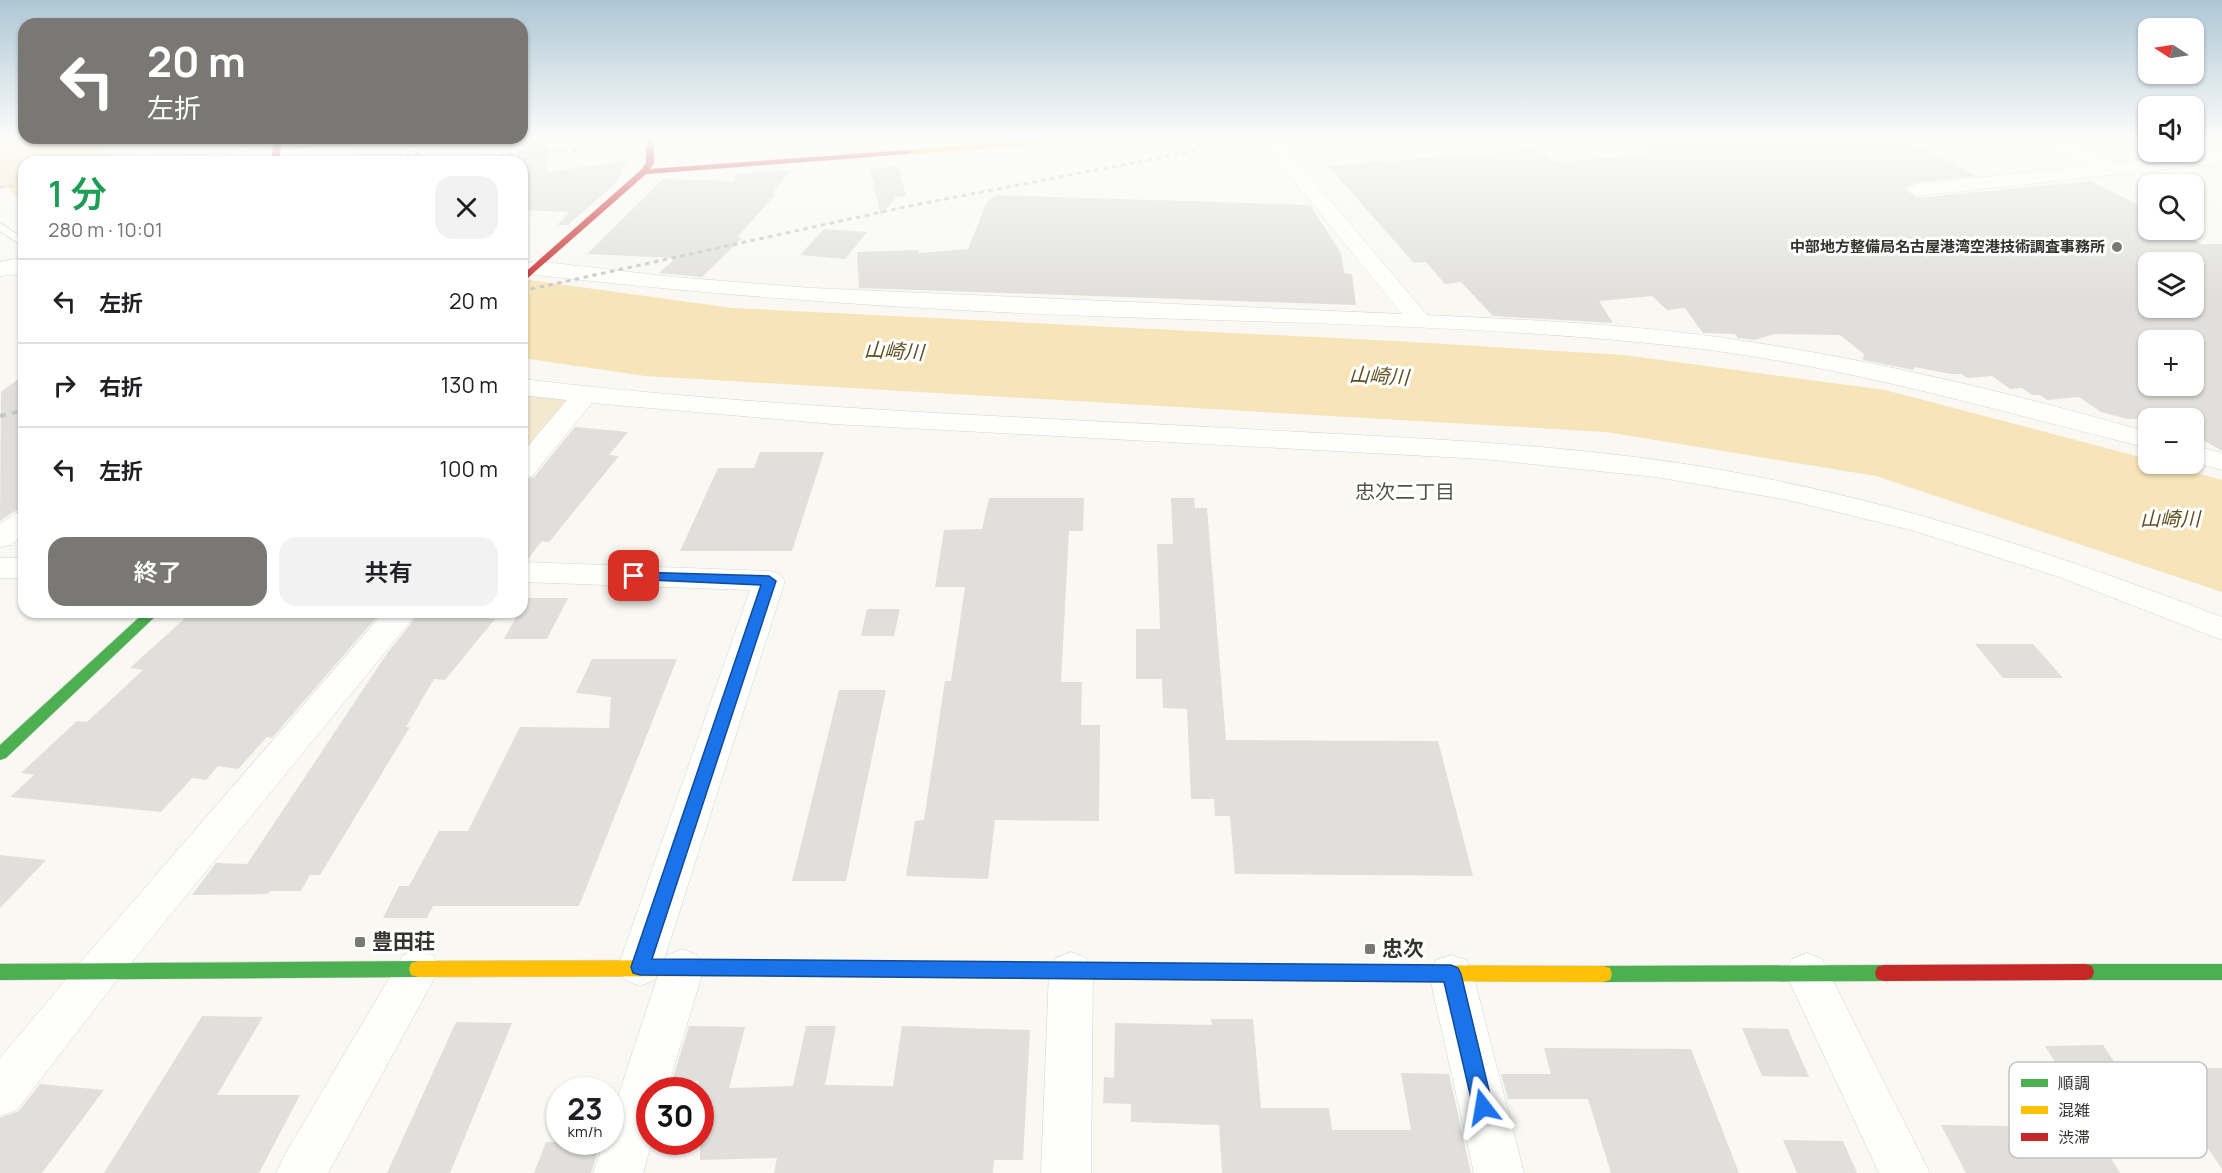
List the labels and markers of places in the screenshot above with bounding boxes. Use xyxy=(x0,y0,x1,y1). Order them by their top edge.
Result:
place label: 中部地方整備局名古屋港湾空港技術調査事務所 xyxy=(1790,236,2105,257)
marker: 中部地方整備局名古屋港湾空港技術調査事務所 xyxy=(2110,240,2124,254)
pin xyxy=(608,550,659,601)
place label: 豊田荘 xyxy=(372,927,435,955)
place label: 忠次 xyxy=(1382,934,1424,962)
marker: 豊田荘 xyxy=(353,935,367,949)
marker: 忠次 xyxy=(1363,942,1377,956)

